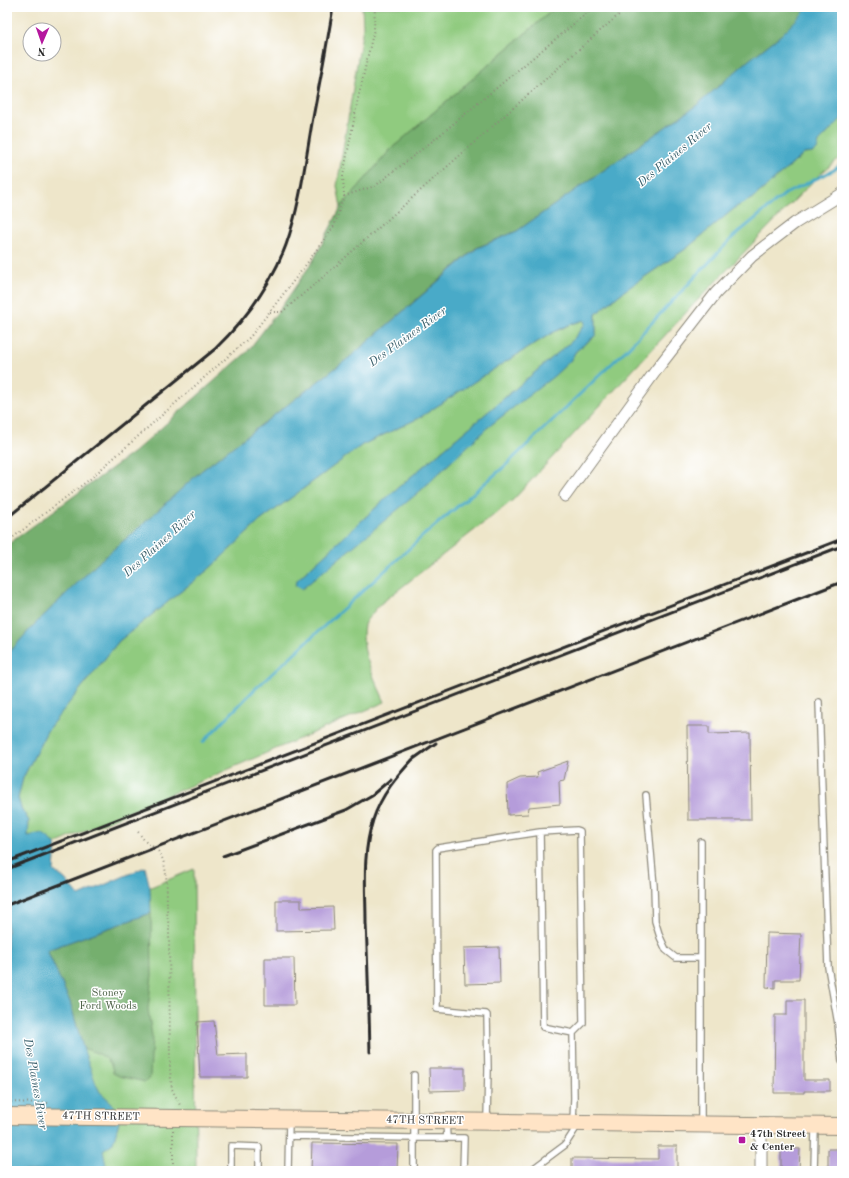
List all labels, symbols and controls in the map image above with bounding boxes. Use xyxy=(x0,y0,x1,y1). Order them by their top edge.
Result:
north arrow xyxy=(22,22,62,62)
text: N xyxy=(37,45,46,56)
water label: Des Plaines River xyxy=(635,120,715,190)
water label: Des Plaines River xyxy=(366,304,450,370)
water label: Des Plaines River xyxy=(121,508,199,580)
park label: Stoney Ford Woods xyxy=(79,988,137,1012)
water label: Des Plaines River xyxy=(21,1036,49,1131)
street label: 47TH STREET xyxy=(62,1111,140,1123)
street label: 47TH STREET xyxy=(386,1115,464,1127)
place label: 47th Street & Center xyxy=(750,1129,806,1153)
marker: 47th Street & Center xyxy=(737,1135,747,1145)

